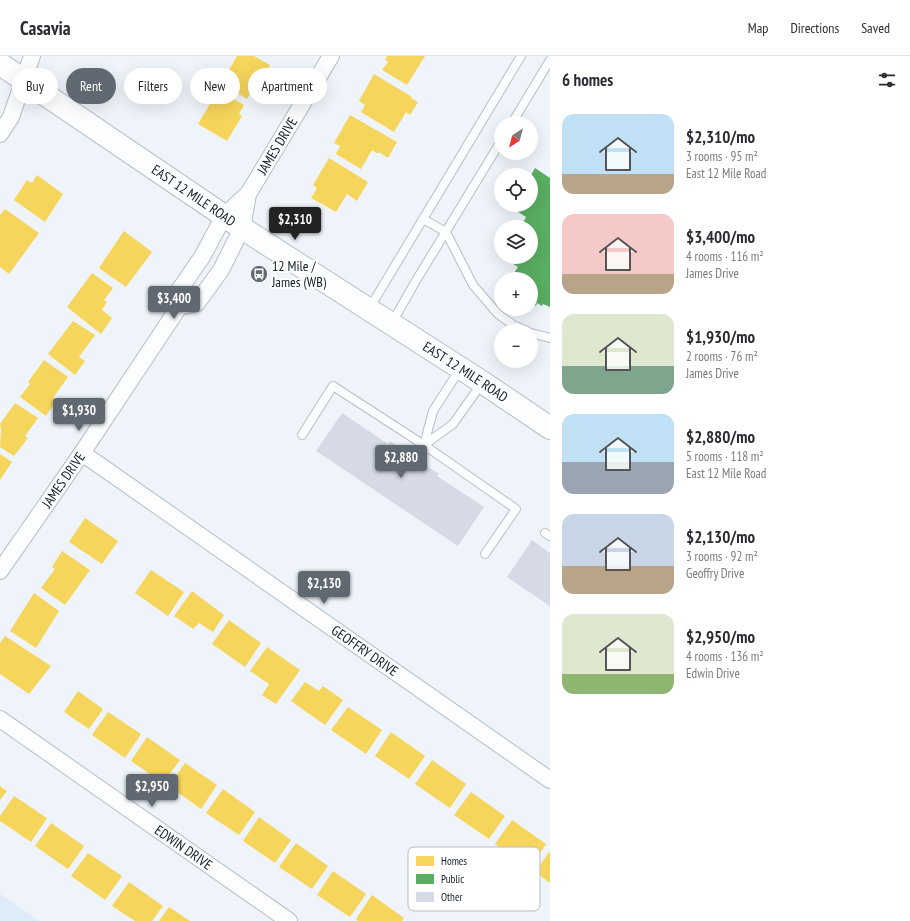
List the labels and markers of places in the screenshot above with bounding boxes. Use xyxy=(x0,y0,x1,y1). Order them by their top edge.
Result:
pin: $2,310 xyxy=(262,207,328,241)
place label: 12 Mile / James (WB) xyxy=(271,257,327,291)
bus stop icon: 12 Mile / James (WB) xyxy=(249,264,269,284)
pin: $3,400 xyxy=(141,286,207,320)
pin: $1,930 xyxy=(46,398,112,432)
pin: $2,880 xyxy=(368,445,434,479)
pin: $2,130 xyxy=(291,571,357,605)
pin: $2,950 xyxy=(119,774,185,808)

